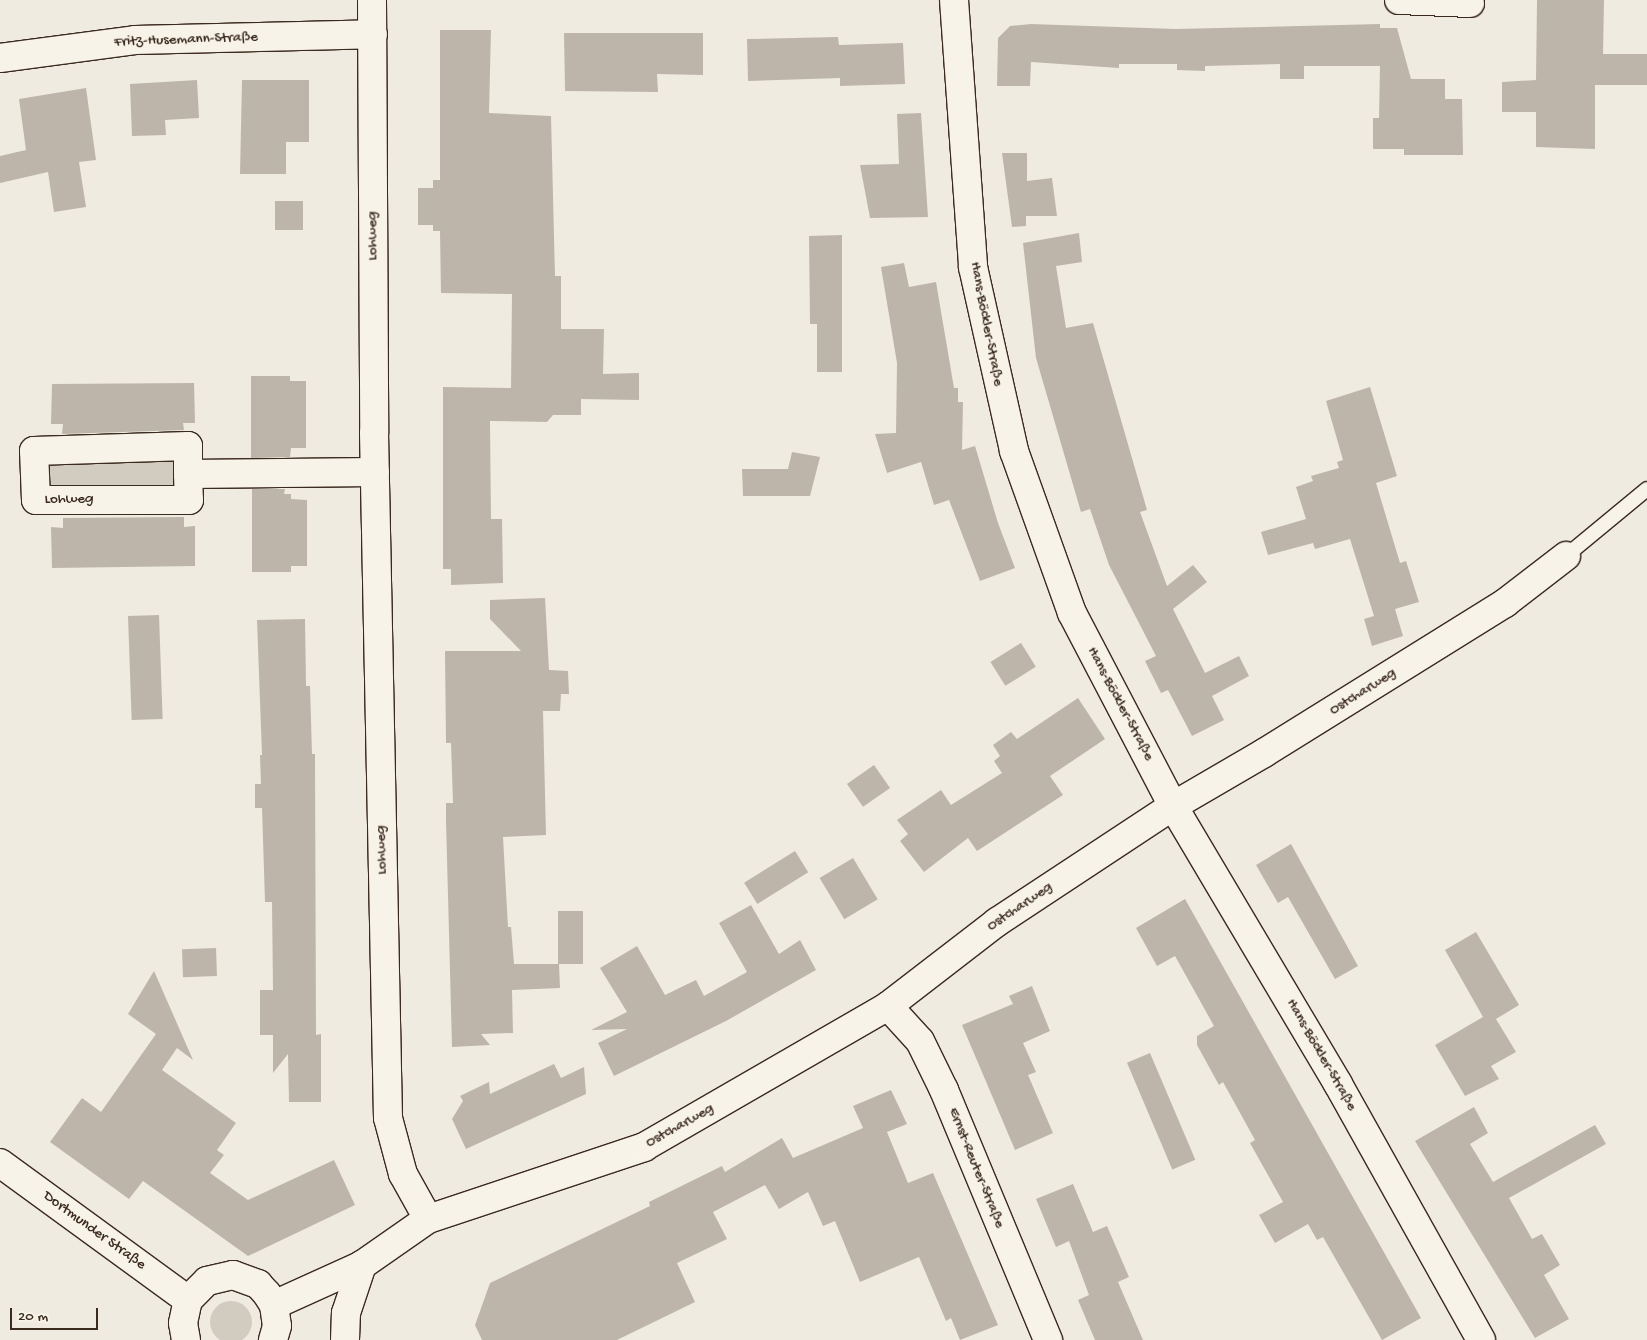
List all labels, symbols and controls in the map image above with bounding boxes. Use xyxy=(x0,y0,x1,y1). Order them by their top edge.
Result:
street label: Fritz-Husemann-Straße xyxy=(114,28,258,52)
street label: Lohweg xyxy=(364,211,382,261)
street label: Hans-Böckler-Straße xyxy=(965,260,1007,388)
street label: Lohweg xyxy=(44,491,94,509)
street label: Hans-Böckler-Straße xyxy=(1082,644,1158,764)
street label: Ostcharweg xyxy=(1326,664,1400,720)
street label: Lohweg xyxy=(373,825,391,875)
street label: Ostcharweg xyxy=(984,878,1056,936)
street label: Hans-Böckler-Straße xyxy=(1282,996,1360,1114)
street label: Ostcharweg xyxy=(643,1100,717,1152)
street label: Ernst-Reuter-Straße xyxy=(944,1105,1008,1231)
street label: Dortmunder Straße xyxy=(39,1188,149,1274)
scale bar xyxy=(12,1298,100,1330)
text: 20 m xyxy=(18,1308,48,1326)

